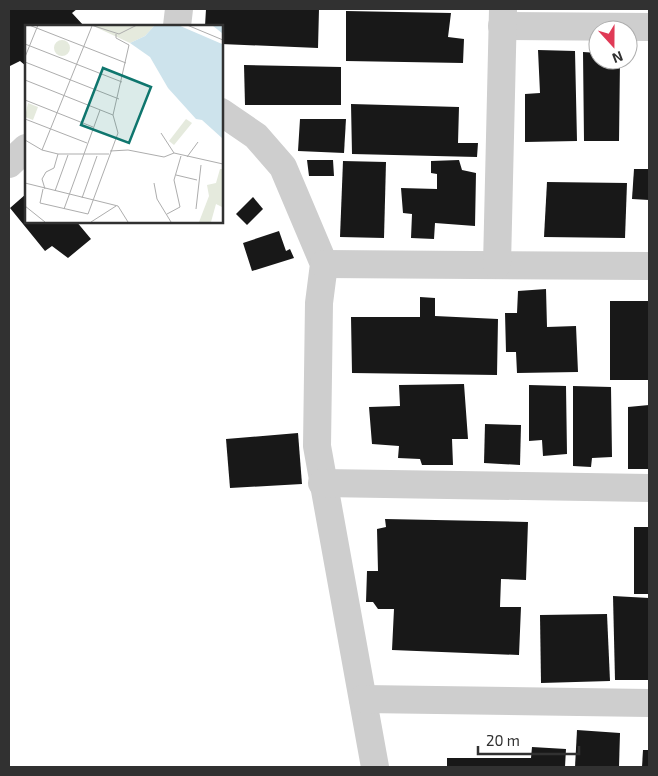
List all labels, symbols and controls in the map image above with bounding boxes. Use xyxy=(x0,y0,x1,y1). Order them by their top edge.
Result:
north arrow xyxy=(588,20,638,70)
inset map xyxy=(25,25,222,222)
text: N xyxy=(610,48,626,67)
scale bar xyxy=(478,724,579,756)
text: 20 m xyxy=(486,731,520,749)

